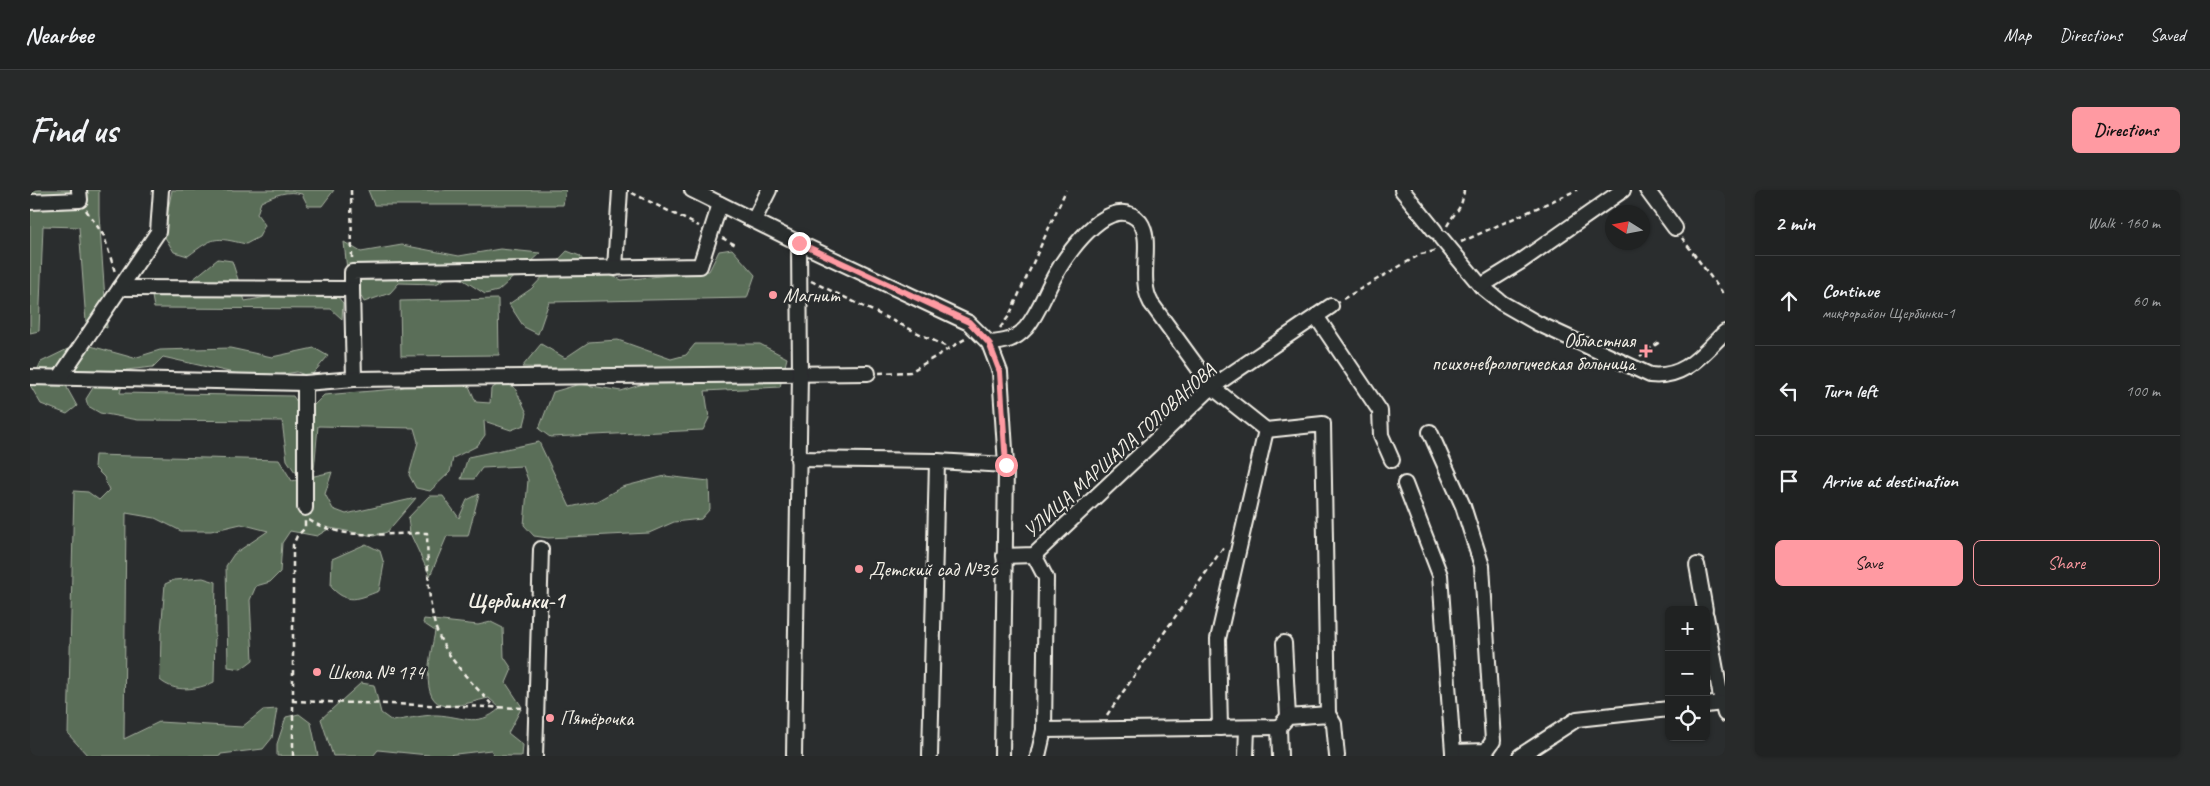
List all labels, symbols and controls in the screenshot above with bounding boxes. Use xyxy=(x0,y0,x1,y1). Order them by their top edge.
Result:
text: Nearbee xyxy=(25,20,93,50)
text: Map xyxy=(2004,24,2031,46)
text: Directions xyxy=(2059,24,2122,46)
text: Saved xyxy=(2150,24,2185,46)
button: Directions xyxy=(2072,107,2180,153)
text: Find us xyxy=(30,108,117,153)
north arrow xyxy=(1605,205,1650,250)
text: 2 min xyxy=(1775,210,1815,236)
text: Walk · 160 m xyxy=(2088,213,2160,233)
route end xyxy=(788,232,811,255)
text: Continue xyxy=(1822,279,1879,303)
place label: Магнит xyxy=(783,283,841,308)
icon: ahead xyxy=(1775,287,1803,315)
marker: Магнит xyxy=(767,289,779,301)
text: 60 m xyxy=(2133,291,2160,311)
text: микрорайон Щербинки-1 xyxy=(1822,303,1955,323)
place label: Областная психоневрологическая больница xyxy=(1432,328,1637,376)
marker: Областная психоневрологическая больница xyxy=(1639,344,1653,358)
street label: УЛИЦА МАРШАЛА ГОЛОВАНОВА xyxy=(1018,357,1221,543)
icon: left xyxy=(1775,377,1803,405)
text: Turn left xyxy=(1822,379,1877,403)
text: 100 m xyxy=(2126,381,2160,401)
route start xyxy=(995,454,1018,477)
icon: arrive xyxy=(1775,467,1803,495)
text: Arrive at destination xyxy=(1822,469,1958,493)
button: Save xyxy=(1775,540,1963,586)
button: Share xyxy=(1973,540,2160,586)
place label: Детский сад №36 xyxy=(869,557,999,582)
marker: Детский сад №36 xyxy=(853,563,865,575)
district label: Щербинки-1 xyxy=(468,587,566,615)
map controls xyxy=(1665,606,1710,741)
button: + xyxy=(1665,606,1710,651)
button: − xyxy=(1665,651,1710,696)
place label: Школа № 174 xyxy=(327,660,426,685)
marker: Школа № 174 xyxy=(311,666,323,678)
button: locate xyxy=(1665,696,1710,741)
place label: Пятёрочка xyxy=(560,706,635,731)
marker: Пятёрочка xyxy=(544,712,556,724)

